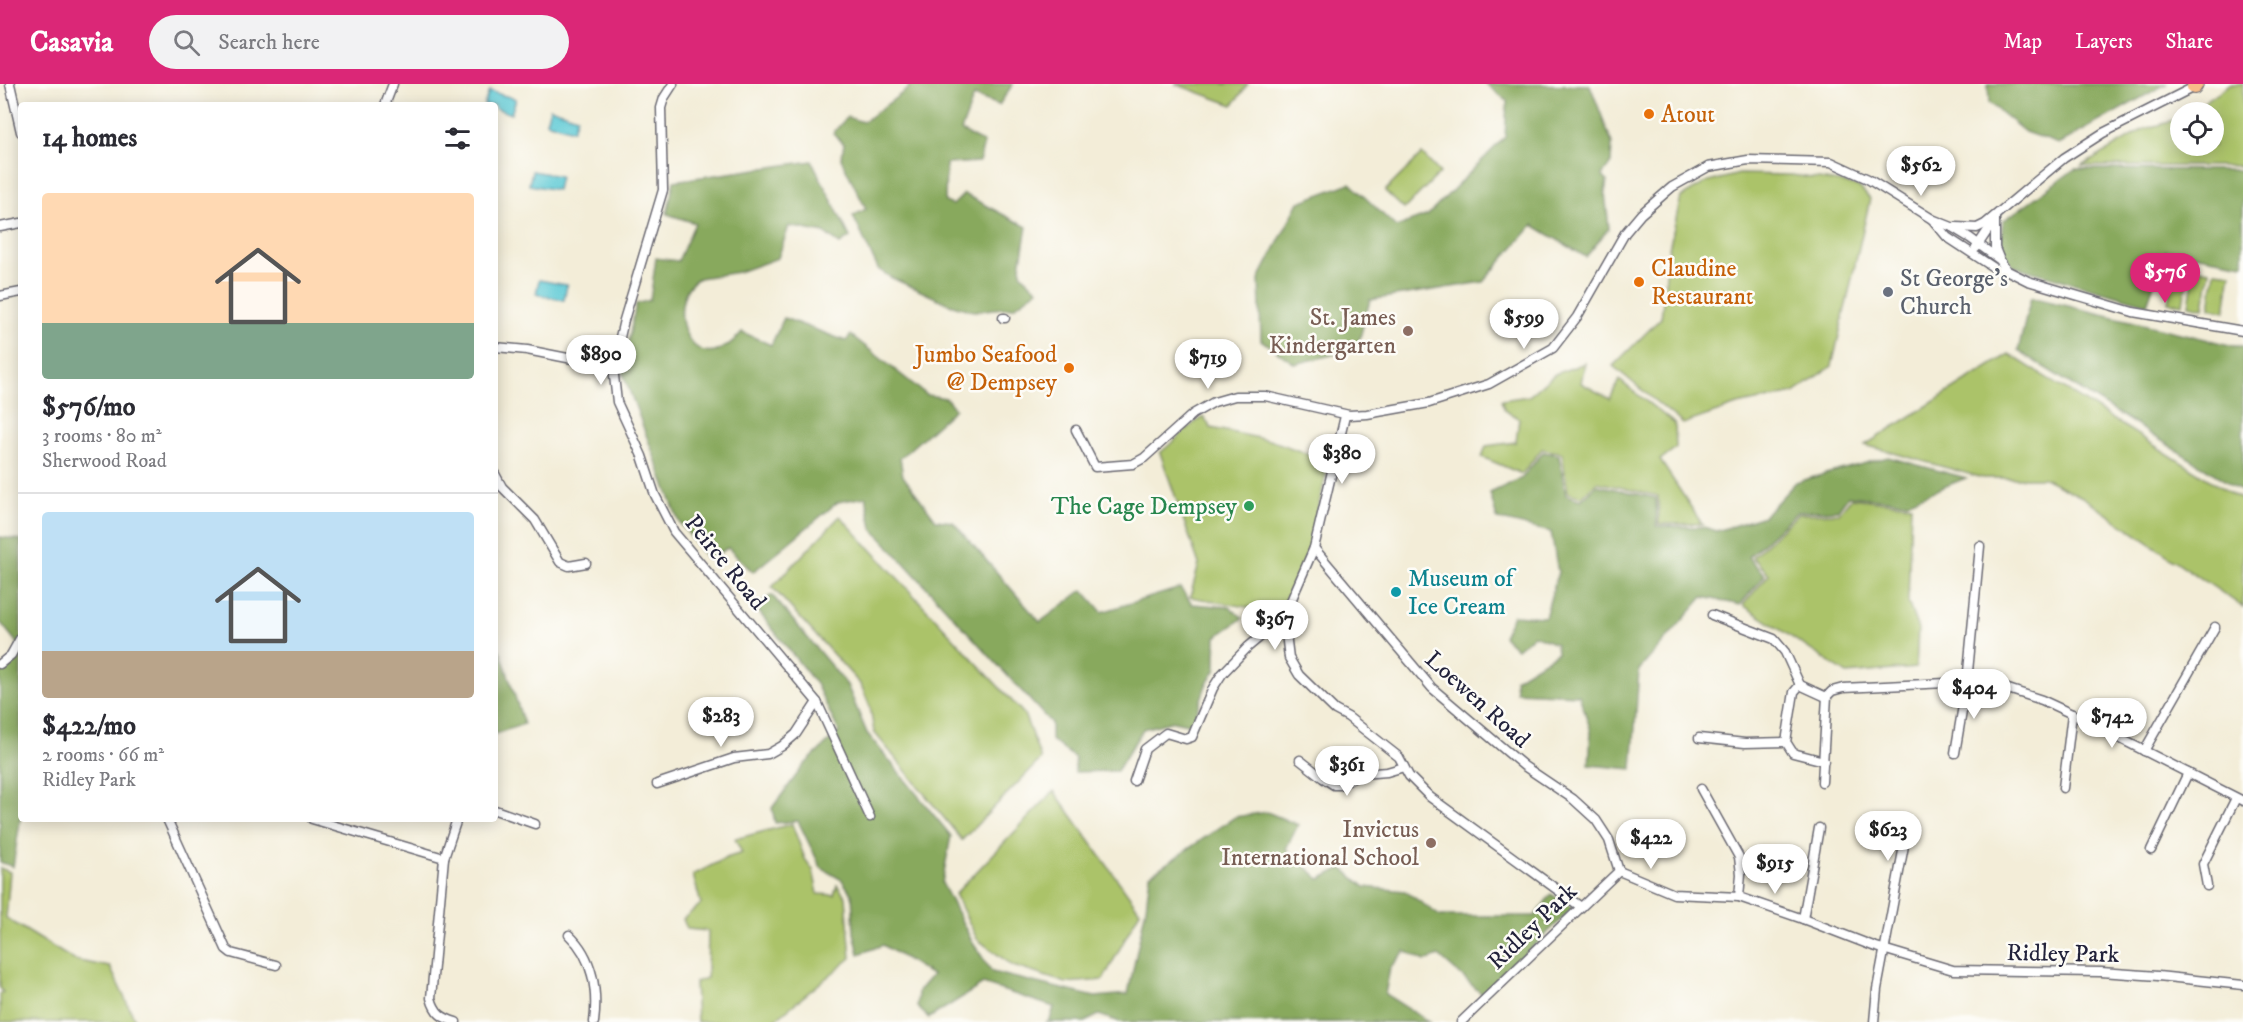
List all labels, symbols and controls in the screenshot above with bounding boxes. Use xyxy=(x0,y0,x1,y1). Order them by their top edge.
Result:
search box xyxy=(149,15,569,69)
text: Casavia xyxy=(30,25,113,60)
icon: search xyxy=(170,26,203,59)
text: Search here xyxy=(218,29,320,56)
text: Map xyxy=(2003,29,2042,55)
text: Layers xyxy=(2075,29,2133,55)
text: Share xyxy=(2166,29,2213,55)
place label: Atout xyxy=(1661,100,1715,130)
map controls xyxy=(2170,102,2224,156)
button: locate xyxy=(2170,102,2224,156)
marker: Atout xyxy=(1642,107,1656,121)
text: 14 homes xyxy=(42,122,137,155)
icon: filters xyxy=(441,122,474,155)
pin: $562 xyxy=(1885,146,1957,197)
text: $562 xyxy=(1900,153,1942,178)
icon: home xyxy=(204,232,312,340)
pin: $576 xyxy=(2129,253,2201,304)
place label: Claudine Restaurant xyxy=(1651,254,1754,312)
text: $576 xyxy=(2144,260,2186,285)
place label: St George's Church xyxy=(1900,264,2008,322)
marker: Claudine Restaurant xyxy=(1632,275,1646,289)
marker: St George's Church xyxy=(1881,285,1895,299)
pin: $599 xyxy=(1488,299,1560,350)
place label: St. James Kindergarten xyxy=(1269,303,1396,361)
text: $599 xyxy=(1504,306,1544,331)
marker: St. James Kindergarten xyxy=(1401,324,1415,338)
pin: $890 xyxy=(565,335,637,386)
pin: $719 xyxy=(1172,339,1244,390)
place label: Jumbo Seafood @ Dempsey xyxy=(913,340,1058,398)
text: $890 xyxy=(580,342,622,367)
text: $719 xyxy=(1189,346,1227,371)
marker: Jumbo Seafood @ Dempsey xyxy=(1062,361,1076,375)
text: $576/mo xyxy=(42,391,135,424)
text: 3 rooms · 80 m² xyxy=(42,424,162,449)
pin: $380 xyxy=(1306,434,1378,485)
text: $380 xyxy=(1322,441,1362,466)
text: Sherwood Road xyxy=(42,449,167,474)
place label: The Cage Dempsey xyxy=(1051,492,1238,522)
marker: The Cage Dempsey xyxy=(1242,499,1256,513)
street label: Peirce Road xyxy=(678,509,773,616)
icon: home xyxy=(204,551,312,659)
place label: Museum of Ice Cream xyxy=(1408,564,1516,622)
marker: Museum of Ice Cream xyxy=(1389,585,1403,599)
pin: $367 xyxy=(1239,600,1311,651)
text: $367 xyxy=(1255,607,1295,632)
street label: Loewen Road xyxy=(1418,645,1536,755)
pin: $404 xyxy=(1938,669,2010,720)
text: $404 xyxy=(1952,676,1996,701)
pin: $283 xyxy=(685,697,757,748)
pin: $742 xyxy=(2076,698,2148,749)
text: $283 xyxy=(702,704,740,729)
text: $742 xyxy=(2091,705,2133,730)
text: $422/mo xyxy=(42,710,136,743)
text: 2 rooms · 66 m² xyxy=(42,743,164,768)
pin: $361 xyxy=(1311,746,1383,797)
text: $361 xyxy=(1329,753,1365,778)
text: Ridley Park xyxy=(42,768,136,793)
pin: $623 xyxy=(1852,811,1924,862)
place label: Invictus International School xyxy=(1221,815,1420,873)
text: $623 xyxy=(1869,818,1907,843)
pin: $422 xyxy=(1615,819,1687,870)
text: $422 xyxy=(1630,826,1672,851)
marker: Invictus International School xyxy=(1424,836,1438,850)
pin: $915 xyxy=(1739,844,1811,895)
text: $915 xyxy=(1756,851,1794,876)
street label: Ridley Park xyxy=(1482,877,1584,977)
street label: Ridley Park xyxy=(2006,938,2120,970)

